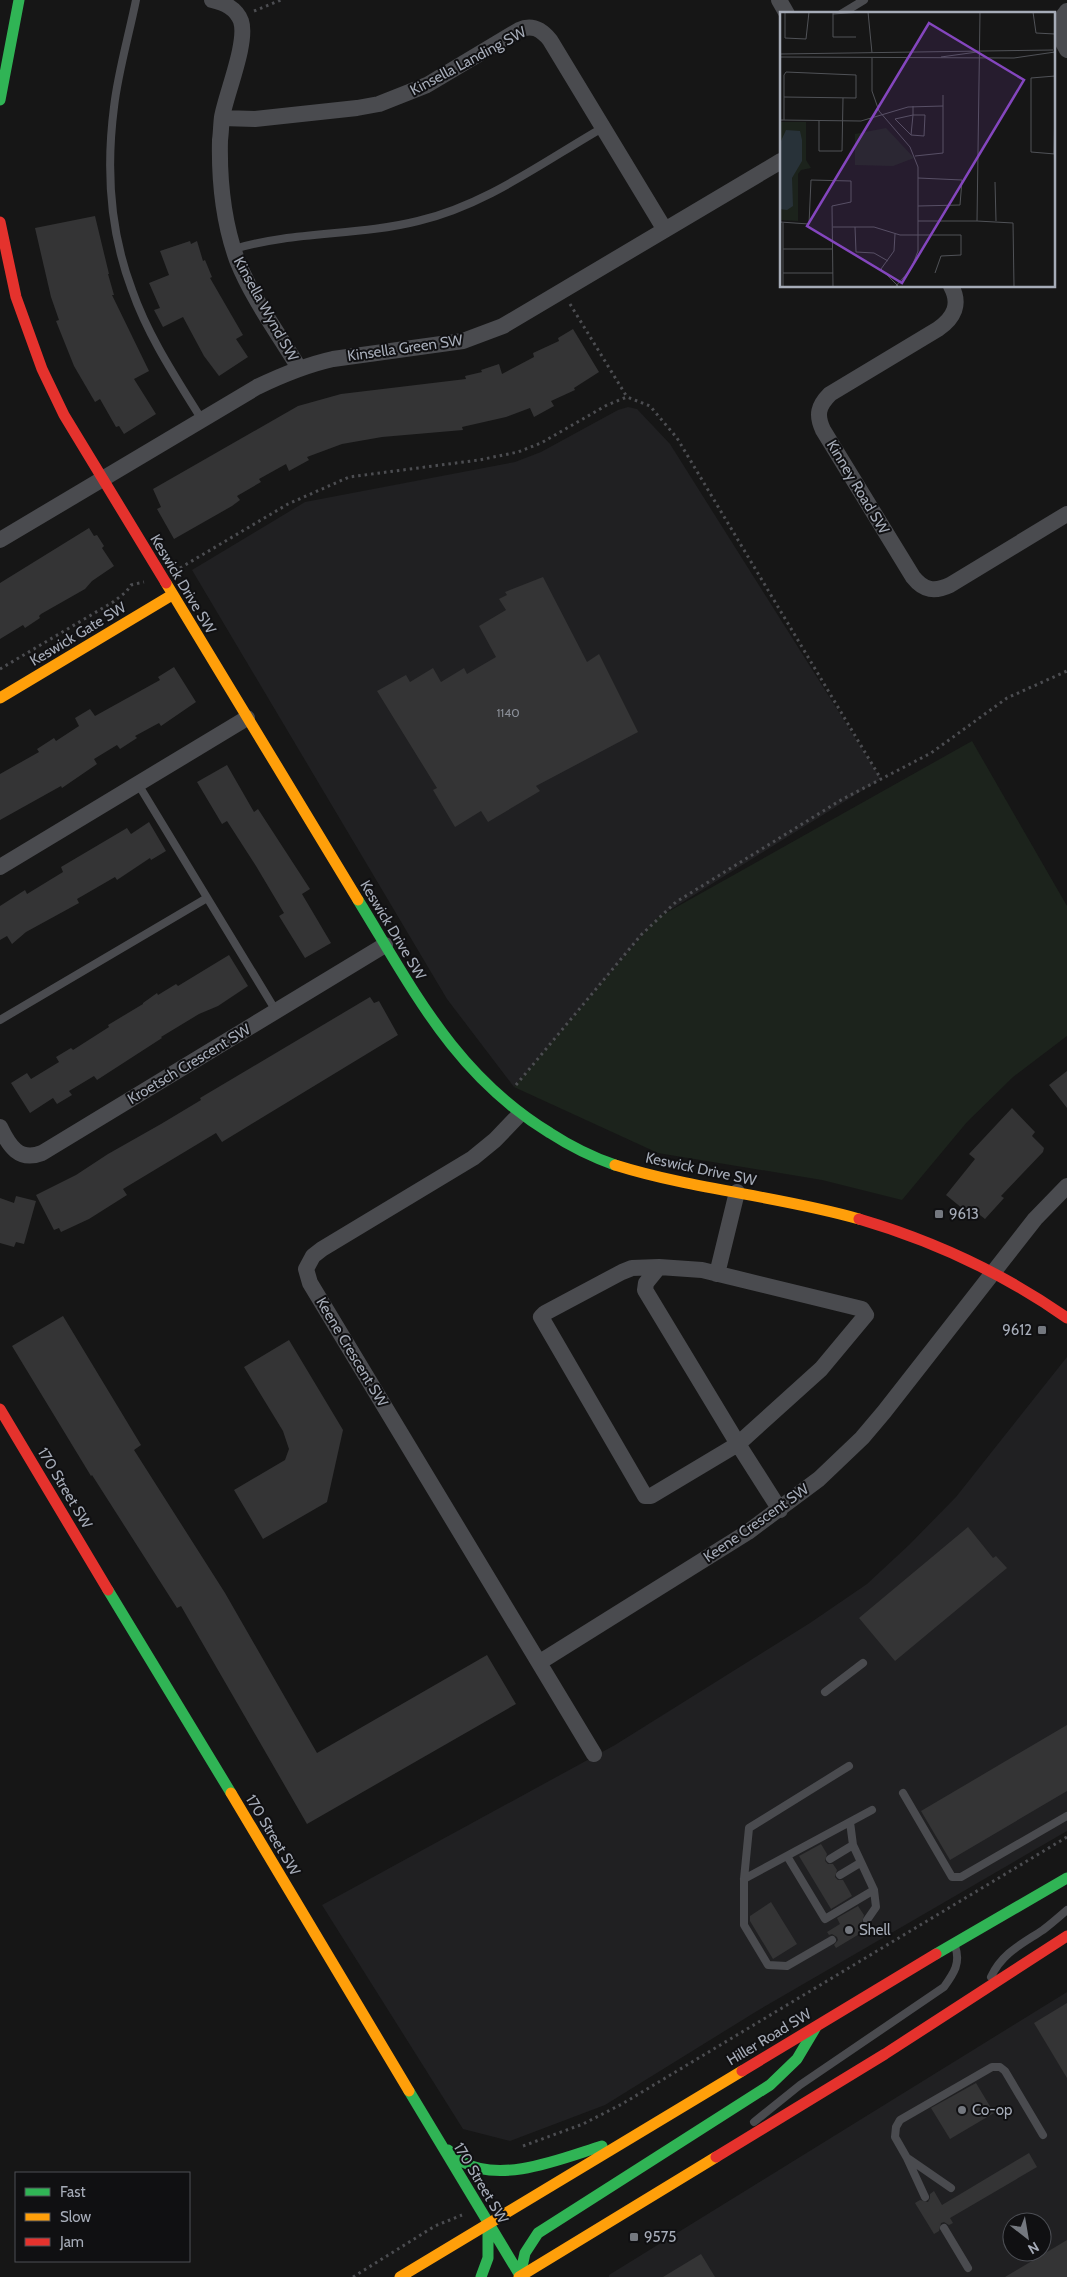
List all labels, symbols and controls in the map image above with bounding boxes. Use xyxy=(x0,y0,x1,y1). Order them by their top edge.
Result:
inset map xyxy=(780,12,1054,288)
street label: Kinsella Landing SW xyxy=(407,22,530,99)
street label: Kinsella Wynd SW xyxy=(230,254,303,365)
street label: Kinsella Green SW xyxy=(346,331,465,365)
street label: Kinney Road SW xyxy=(823,437,893,538)
street label: Keswick Drive SW xyxy=(146,531,220,638)
street label: Keswick Gate SW xyxy=(27,598,130,670)
house number: 1140 xyxy=(496,705,520,720)
street label: Keswick Drive SW xyxy=(356,877,430,984)
street label: Kroetsch Crescent SW xyxy=(124,1020,254,1108)
street label: Keswick Drive SW xyxy=(644,1148,759,1190)
place label: 9613 xyxy=(949,1205,979,1223)
marker: 9613 xyxy=(933,1208,945,1220)
street label: Keene Crescent SW xyxy=(312,1294,392,1411)
place label: 9612 xyxy=(1002,1321,1032,1339)
marker: 9612 xyxy=(1036,1324,1048,1336)
street label: 170 Street SW xyxy=(34,1444,97,1532)
street label: Keene Crescent SW xyxy=(700,1479,813,1566)
street label: 170 Street SW xyxy=(242,1791,305,1879)
place label: Shell xyxy=(859,1921,891,1939)
marker: Shell xyxy=(843,1924,855,1936)
street label: Hiller Road SW xyxy=(724,2004,815,2069)
place label: Co-op xyxy=(972,2101,1012,2119)
marker: Co-op xyxy=(956,2104,968,2116)
street label: 170 Street SW xyxy=(450,2139,513,2227)
legend xyxy=(15,2172,190,2262)
text: Fast xyxy=(60,2183,85,2201)
text: Slow xyxy=(60,2208,91,2226)
north arrow xyxy=(1002,2212,1052,2262)
place label: 9575 xyxy=(644,2228,676,2246)
marker: 9575 xyxy=(628,2231,640,2243)
text: Jam xyxy=(59,2233,84,2251)
text: N xyxy=(1025,2238,1043,2258)

